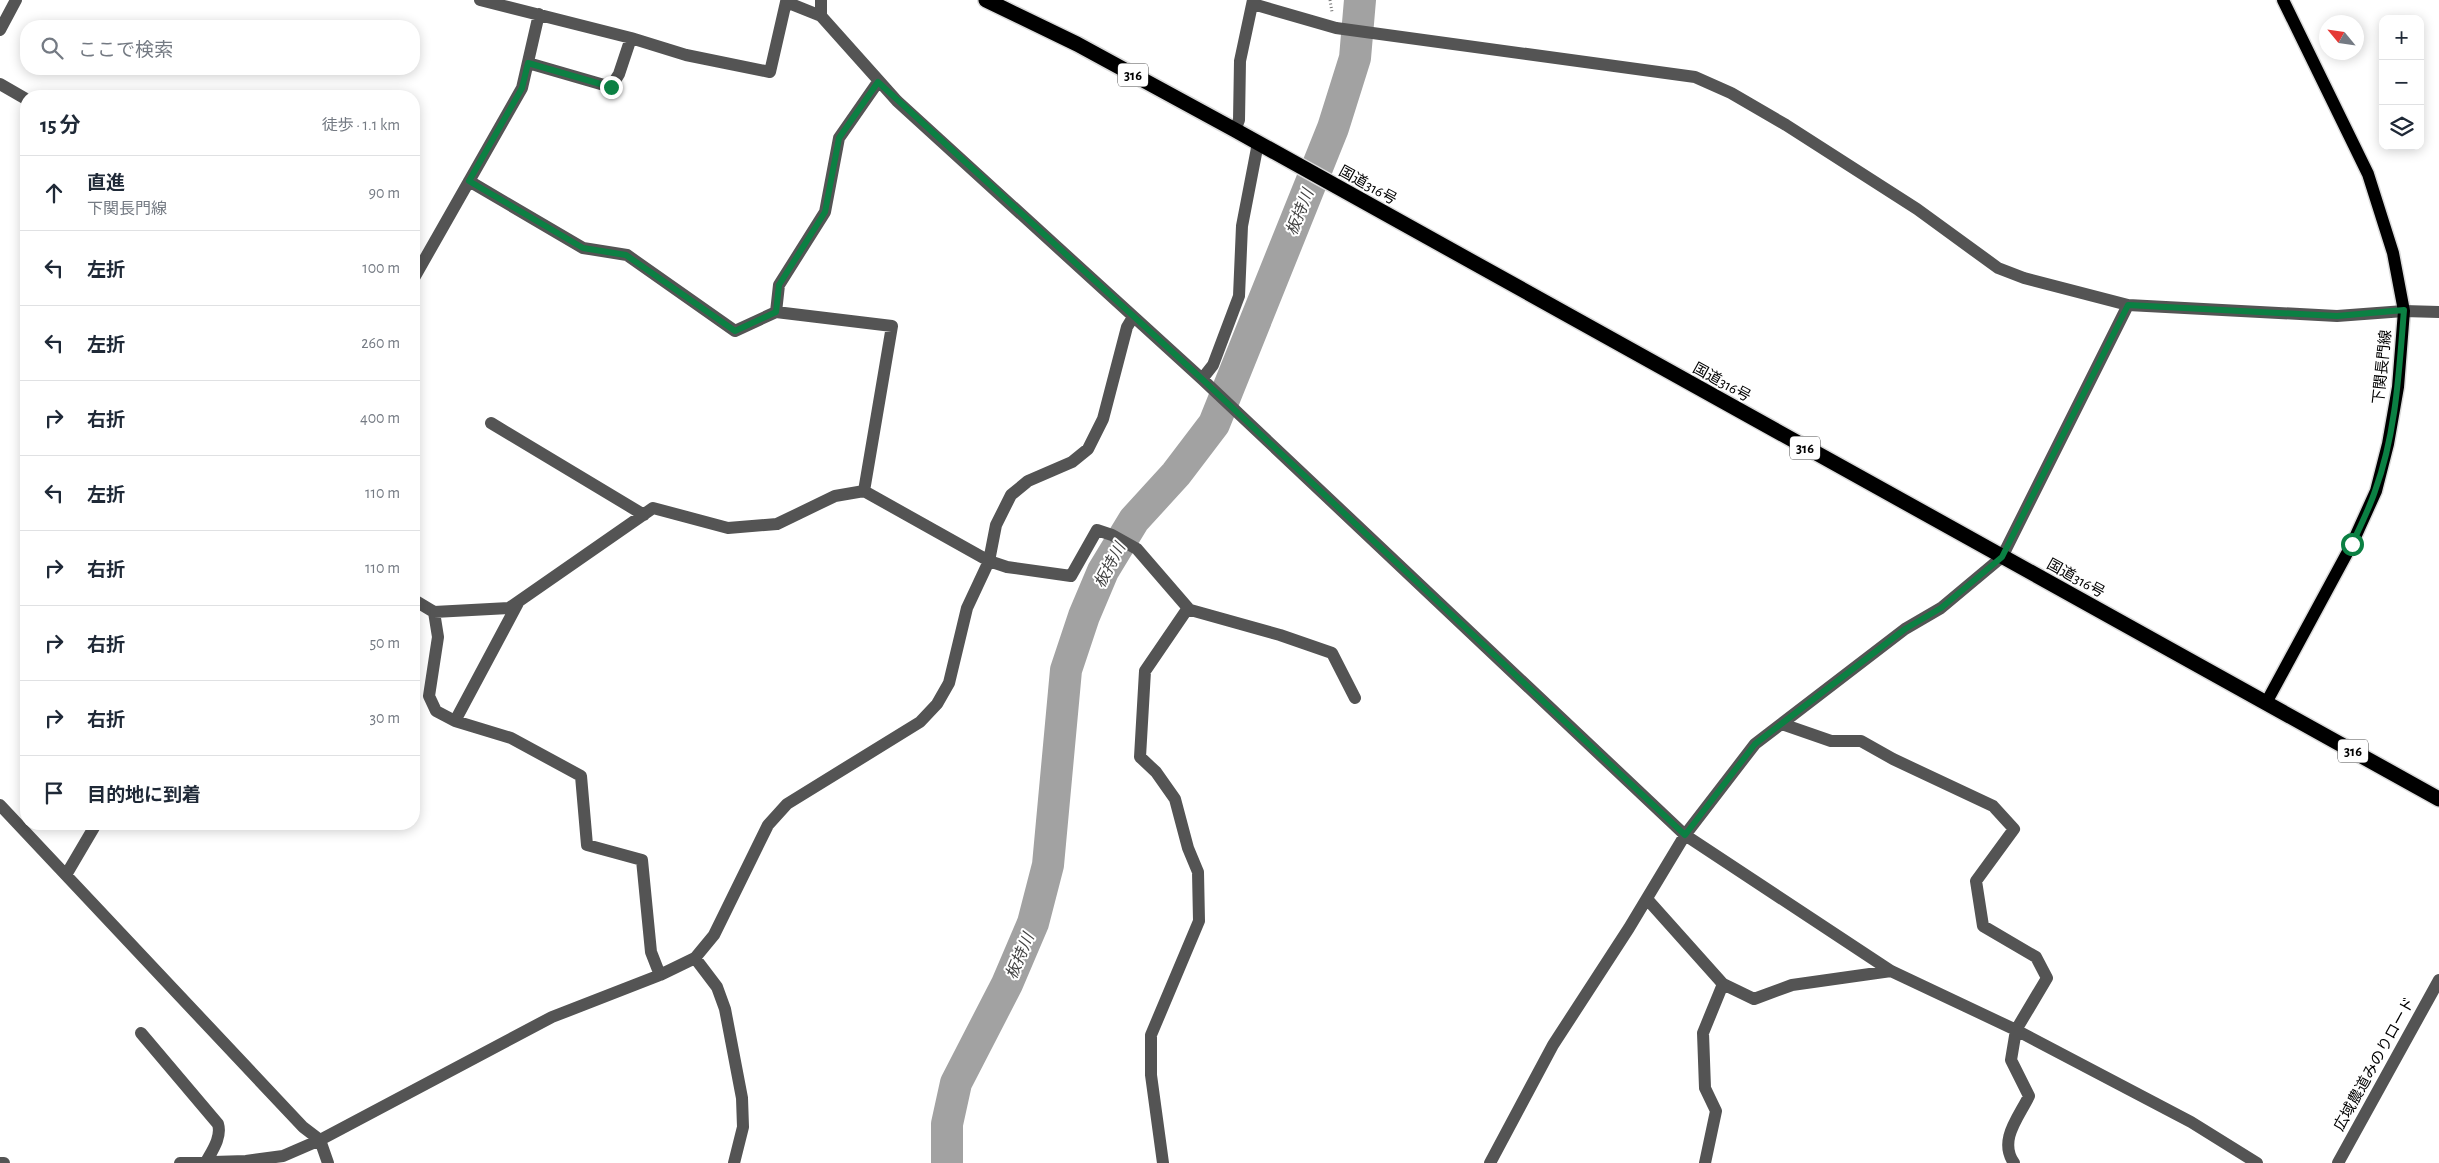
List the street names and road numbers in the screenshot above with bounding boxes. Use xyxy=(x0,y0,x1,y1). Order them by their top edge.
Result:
road number: 316 xyxy=(1118,64,1148,86)
street label: 国道316号 xyxy=(1336,163,1400,207)
street label: 下関長門線 xyxy=(2370,329,2394,405)
street label: 国道316号 xyxy=(1690,360,1754,404)
road number: 316 xyxy=(1790,436,1820,459)
street label: 国道316号 xyxy=(2044,556,2108,600)
road number: 316 xyxy=(2338,739,2368,762)
street label: 広域農道みのりロード xyxy=(2331,995,2417,1133)

